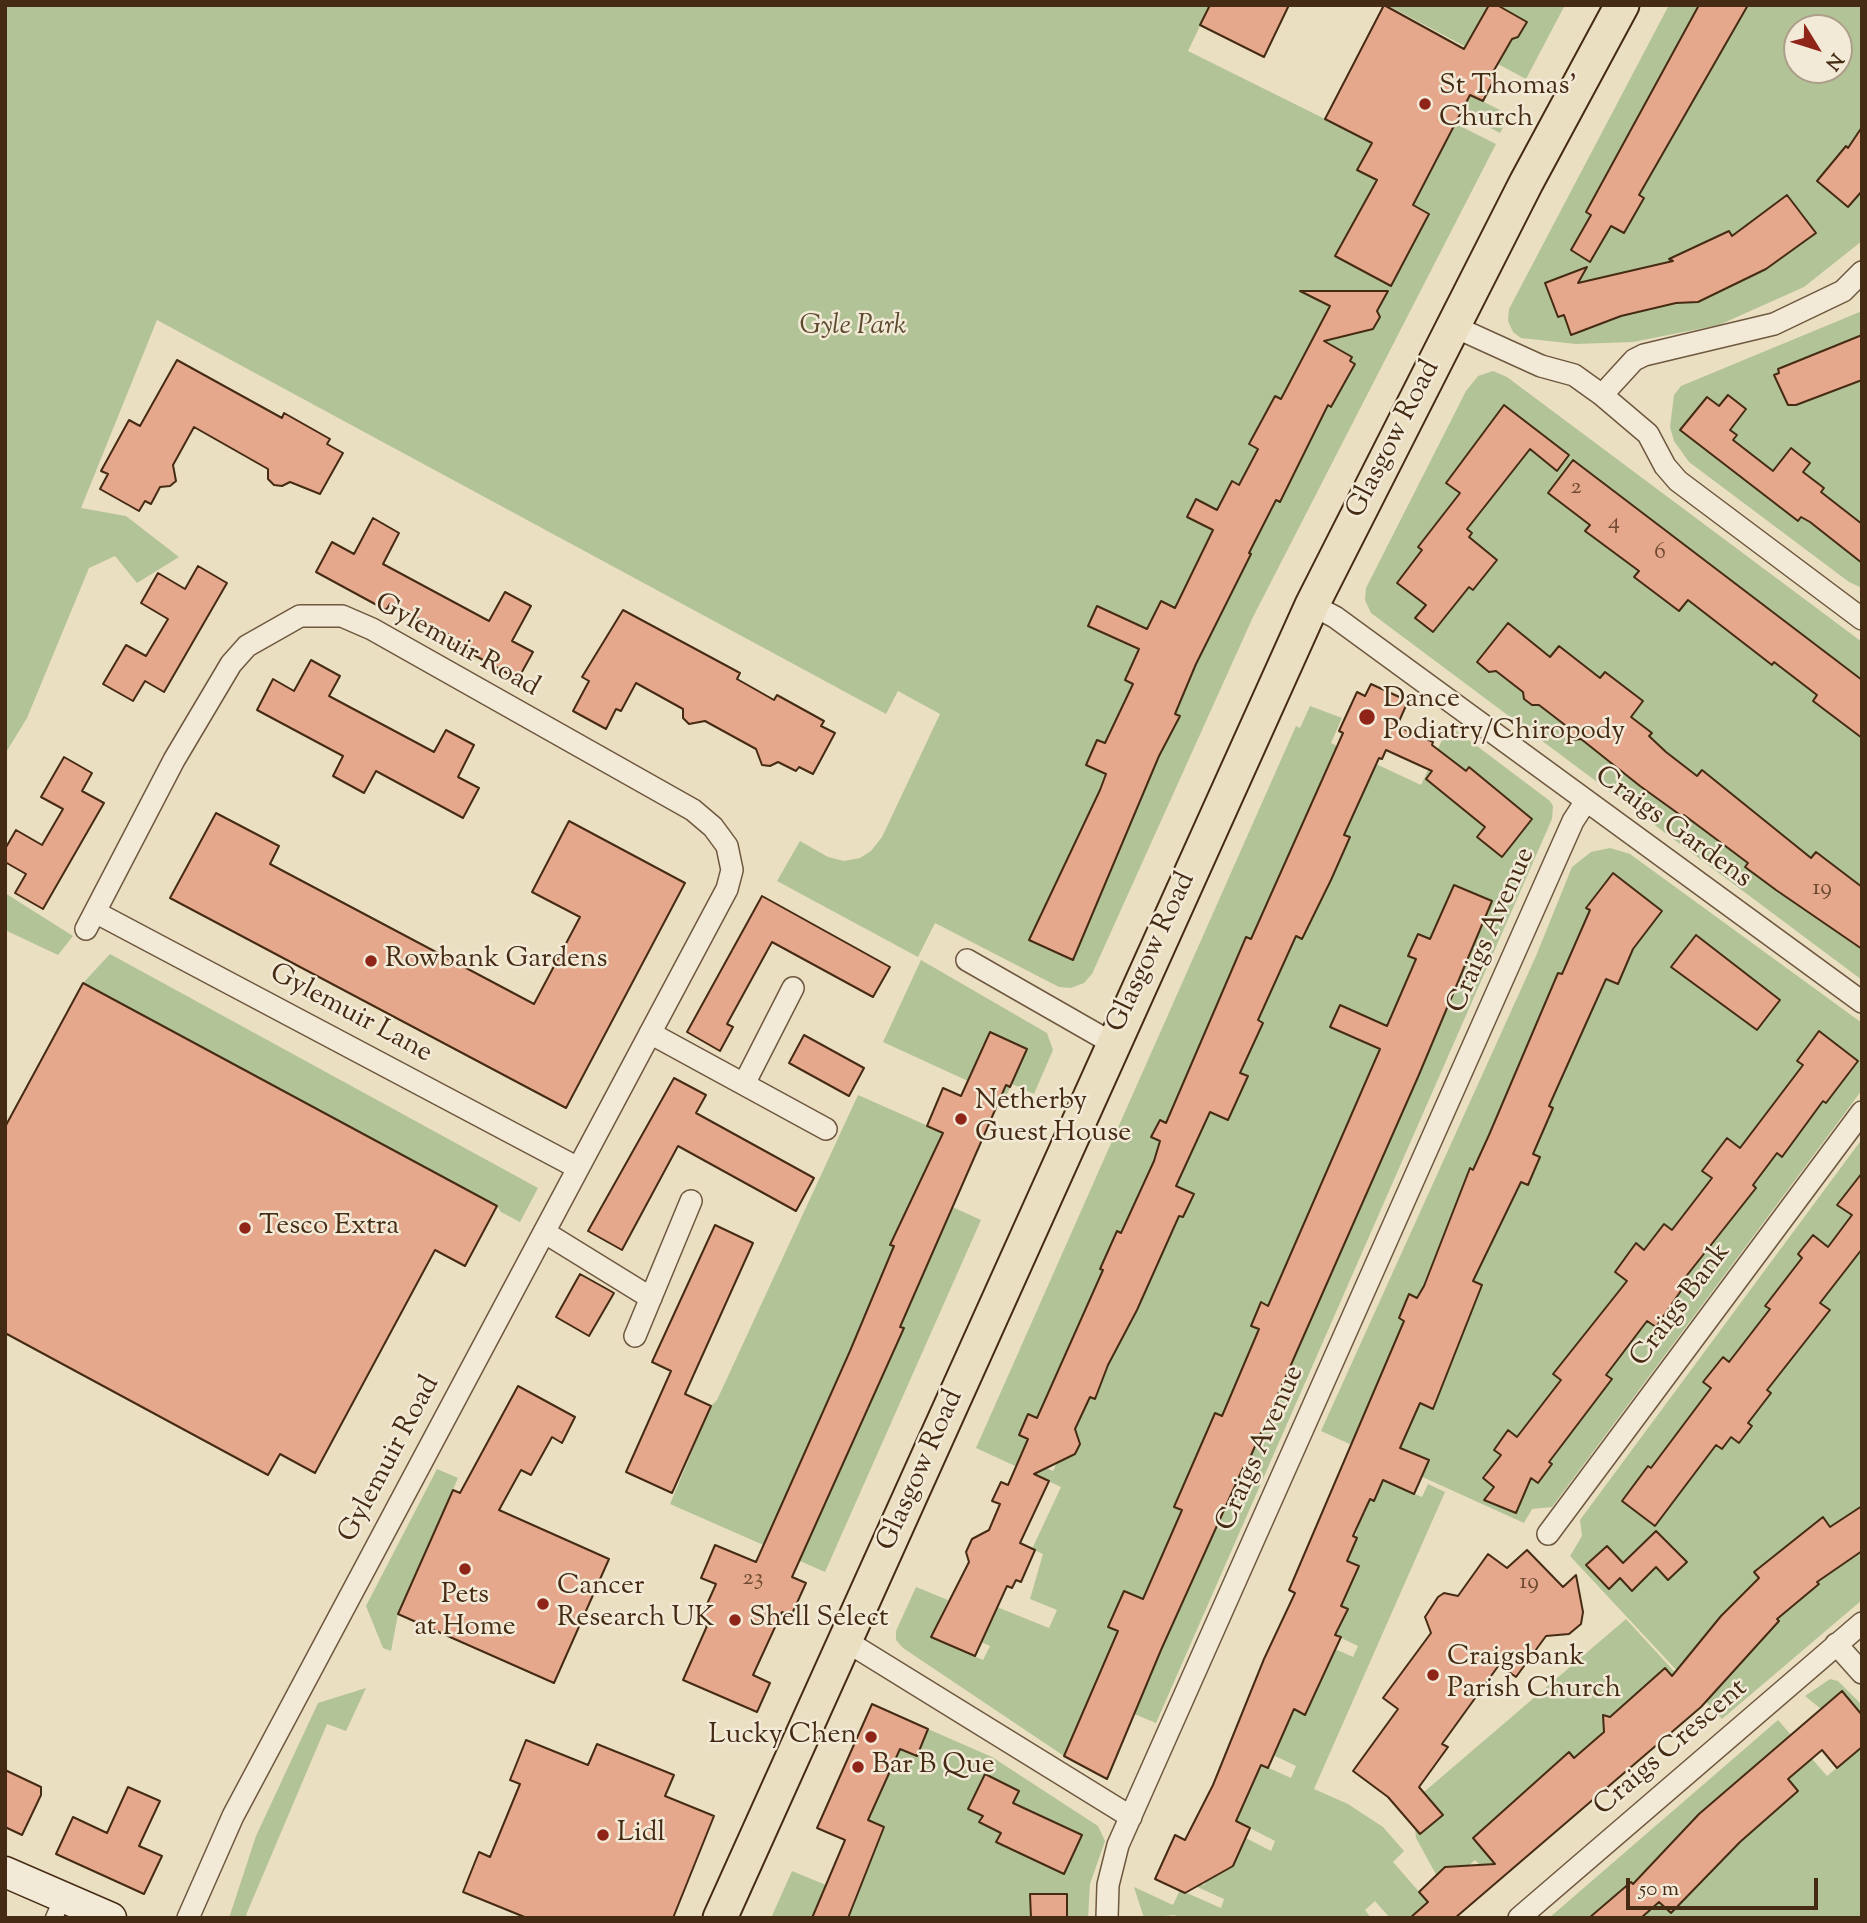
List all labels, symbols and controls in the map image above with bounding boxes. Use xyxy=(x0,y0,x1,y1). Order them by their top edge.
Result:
north arrow xyxy=(1783,14,1853,84)
text: N xyxy=(1818,47,1849,75)
place label: St Thomas' Church xyxy=(1439,71,1577,137)
marker: St Thomas' Church xyxy=(1417,96,1433,112)
park label: Gyle Park xyxy=(800,311,906,345)
street label: Glasgow Road xyxy=(1341,356,1449,524)
house number: 2 xyxy=(1570,475,1582,503)
house number: 4 xyxy=(1608,510,1620,538)
house number: 6 xyxy=(1654,540,1666,568)
street label: Gylemuir Road xyxy=(368,588,544,706)
place label: Dance Podiatry/Chiropody xyxy=(1383,684,1625,750)
marker: Dance Podiatry/Chiropody xyxy=(1357,707,1377,727)
street label: Craigs Gardens xyxy=(1587,761,1757,897)
street label: Craigs Avenue xyxy=(1442,843,1544,1019)
street label: Glasgow Road xyxy=(1101,868,1205,1038)
house number: 19 xyxy=(1812,876,1832,904)
place label: Rowbank Gardens xyxy=(385,944,608,978)
marker: Rowbank Gardens xyxy=(363,953,379,969)
street label: Gylemuir Lane xyxy=(263,958,437,1072)
place label: Netherby Guest House xyxy=(975,1086,1131,1152)
marker: Netherby Guest House xyxy=(953,1111,969,1127)
place label: Tesco Extra xyxy=(259,1211,399,1245)
marker: Tesco Extra xyxy=(237,1220,253,1236)
street label: Craigs Bank xyxy=(1625,1237,1739,1375)
street label: Craigs Avenue xyxy=(1211,1361,1313,1537)
street label: Gylemuir Road xyxy=(333,1371,449,1549)
street label: Glasgow Road xyxy=(872,1385,972,1557)
marker: Pets at Home xyxy=(457,1561,473,1577)
house number: 23 xyxy=(743,1566,763,1594)
house number: 19 xyxy=(1519,1570,1539,1598)
place label: Cancer Research UK xyxy=(557,1571,714,1637)
place label: Pets at Home xyxy=(414,1580,516,1646)
marker: Cancer Research UK xyxy=(535,1596,551,1612)
place label: Shell Select xyxy=(749,1603,889,1637)
marker: Shell Select xyxy=(727,1612,743,1628)
place label: Craigsbank Parish Church xyxy=(1447,1642,1621,1708)
marker: Craigsbank Parish Church xyxy=(1425,1667,1441,1683)
street label: Craigs Crescent xyxy=(1588,1673,1756,1825)
place label: Lucky Chen xyxy=(708,1720,857,1754)
marker: Lucky Chen xyxy=(863,1729,879,1745)
place label: Bar B Que xyxy=(872,1750,995,1784)
marker: Bar B Que xyxy=(850,1759,866,1775)
place label: Lidl xyxy=(617,1818,665,1852)
marker: Lidl xyxy=(595,1827,611,1843)
scale bar xyxy=(1629,1864,1822,1908)
text: 50 m xyxy=(1639,1875,1679,1905)

